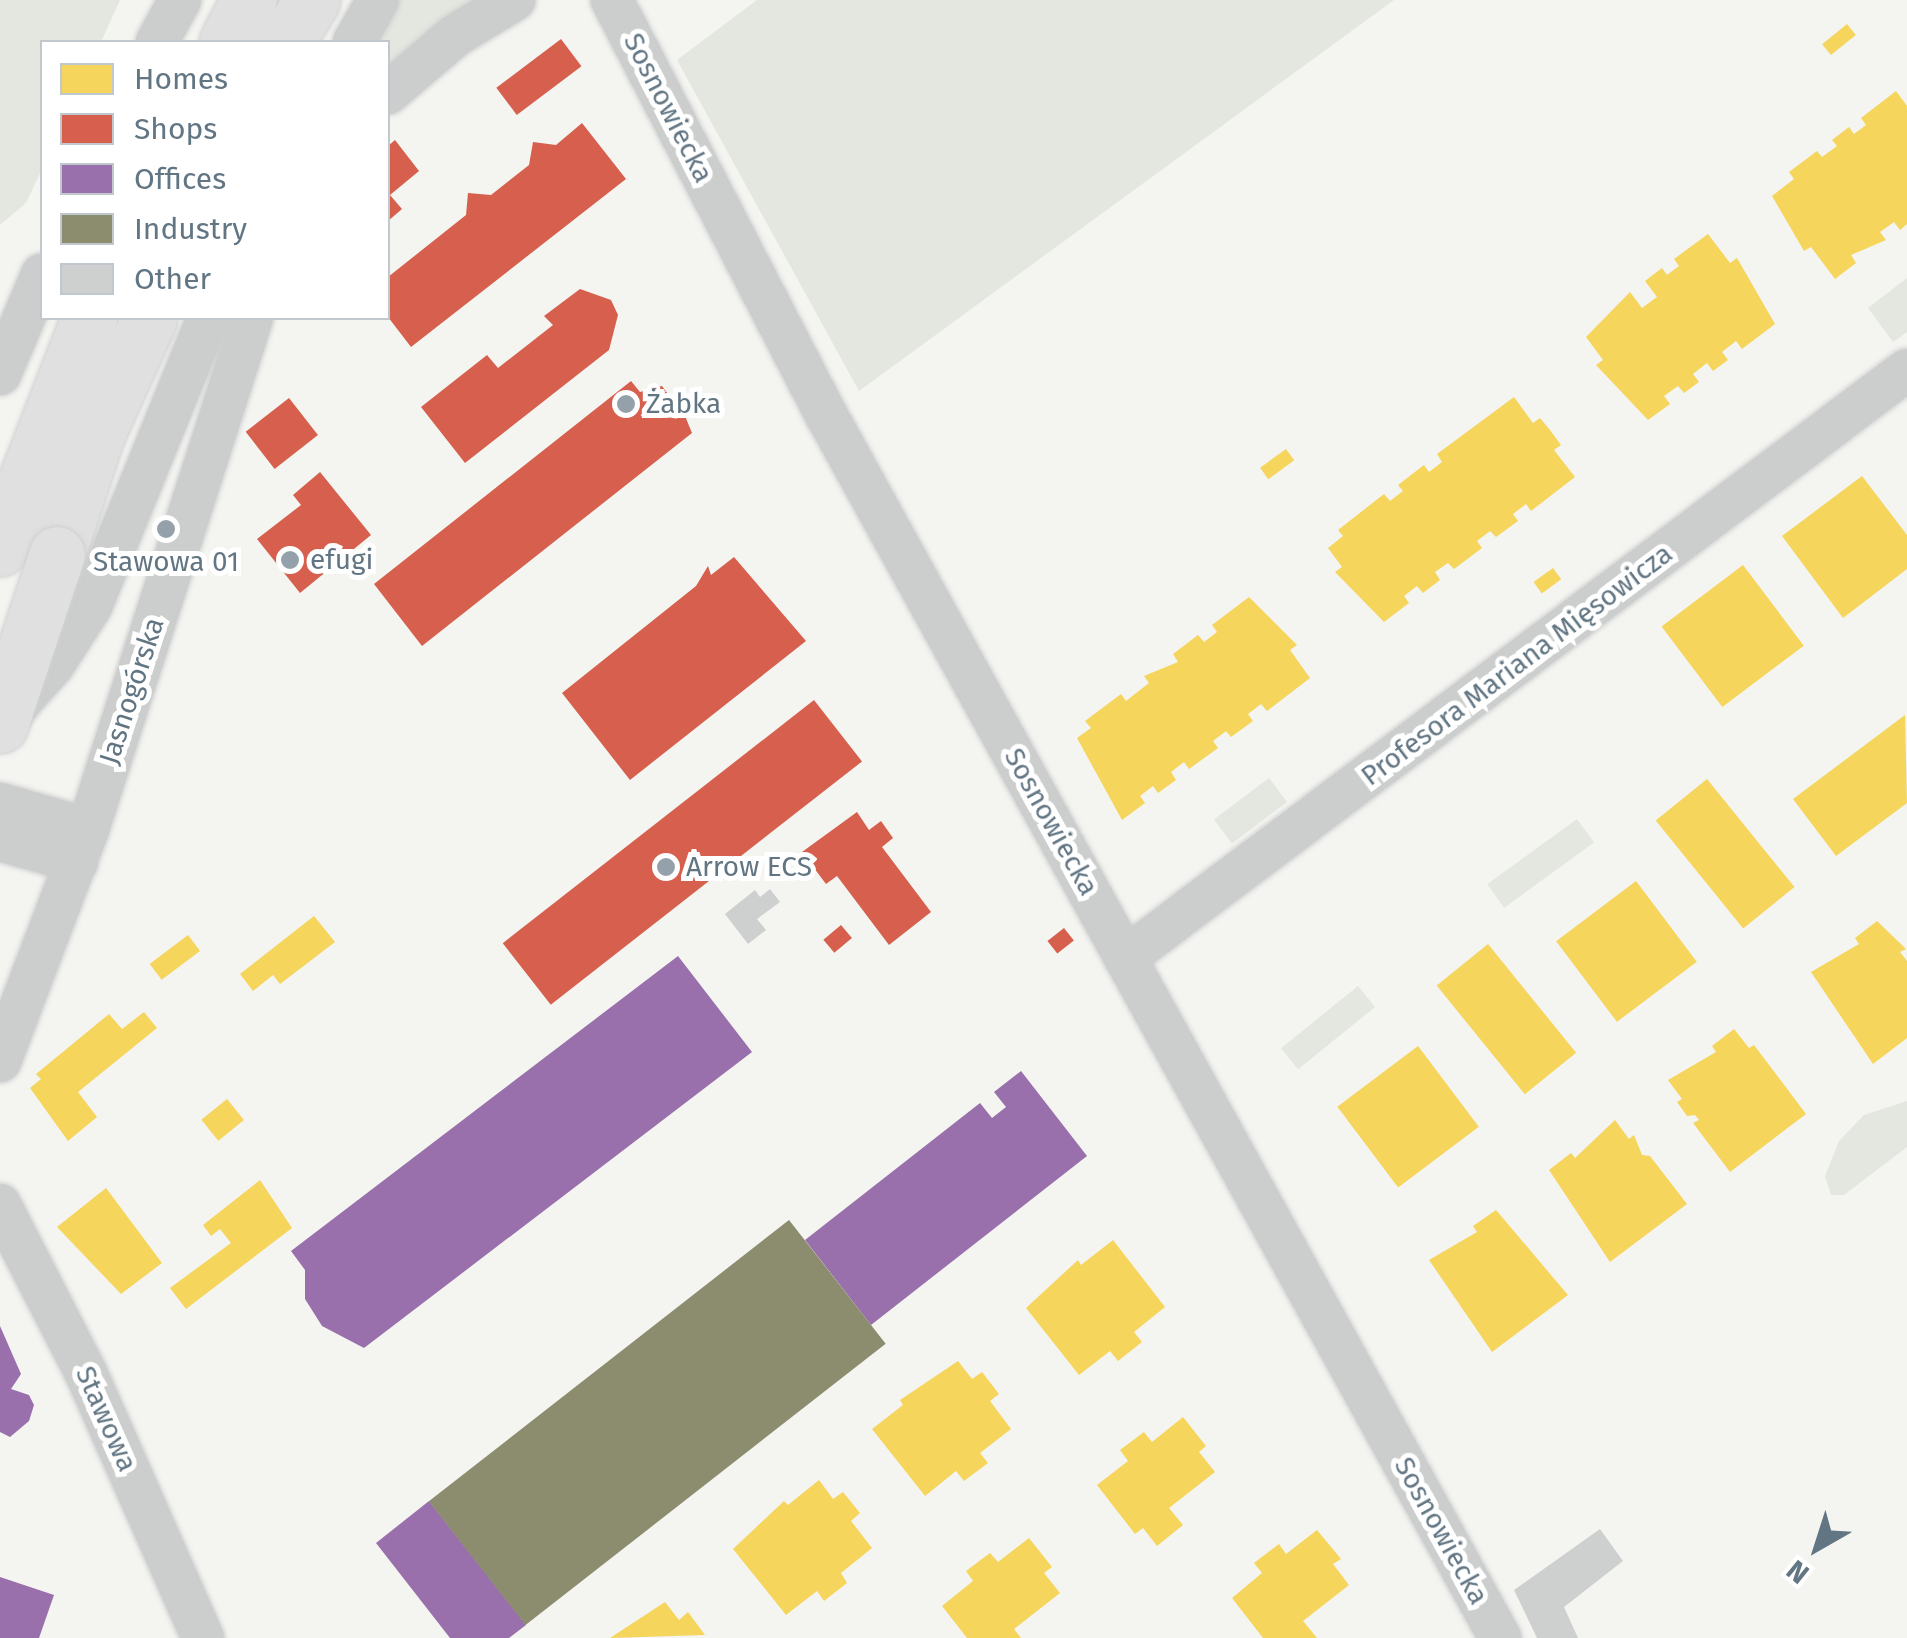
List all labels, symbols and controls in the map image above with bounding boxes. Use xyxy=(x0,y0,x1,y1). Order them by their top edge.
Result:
street label: Sosnowiecka xyxy=(616,28,720,188)
legend xyxy=(40,40,390,320)
text: Homes xyxy=(134,61,228,97)
text: Shops xyxy=(134,111,217,147)
text: Offices xyxy=(134,161,226,197)
text: Industry xyxy=(134,211,247,247)
text: Other xyxy=(134,261,211,297)
place label: Żabka xyxy=(646,387,721,421)
marker: Żabka xyxy=(615,393,637,415)
marker: Stawowa 01 xyxy=(155,518,177,540)
street label: Profesora Mariana Mięsowicza xyxy=(1355,537,1679,793)
place label: efugi xyxy=(310,543,373,577)
place label: Stawowa 01 xyxy=(93,545,239,579)
marker: efugi xyxy=(279,549,301,571)
street label: Jasnogórska xyxy=(92,613,172,769)
street label: Sosnowiecka xyxy=(997,742,1105,902)
place label: Arrow ECS xyxy=(686,850,812,884)
marker: Arrow ECS xyxy=(655,856,677,878)
street label: Stawowa xyxy=(68,1361,144,1477)
street label: Sosnowiecka xyxy=(1387,1451,1495,1611)
north arrow xyxy=(1767,1498,1867,1598)
text: N xyxy=(1780,1553,1815,1590)

